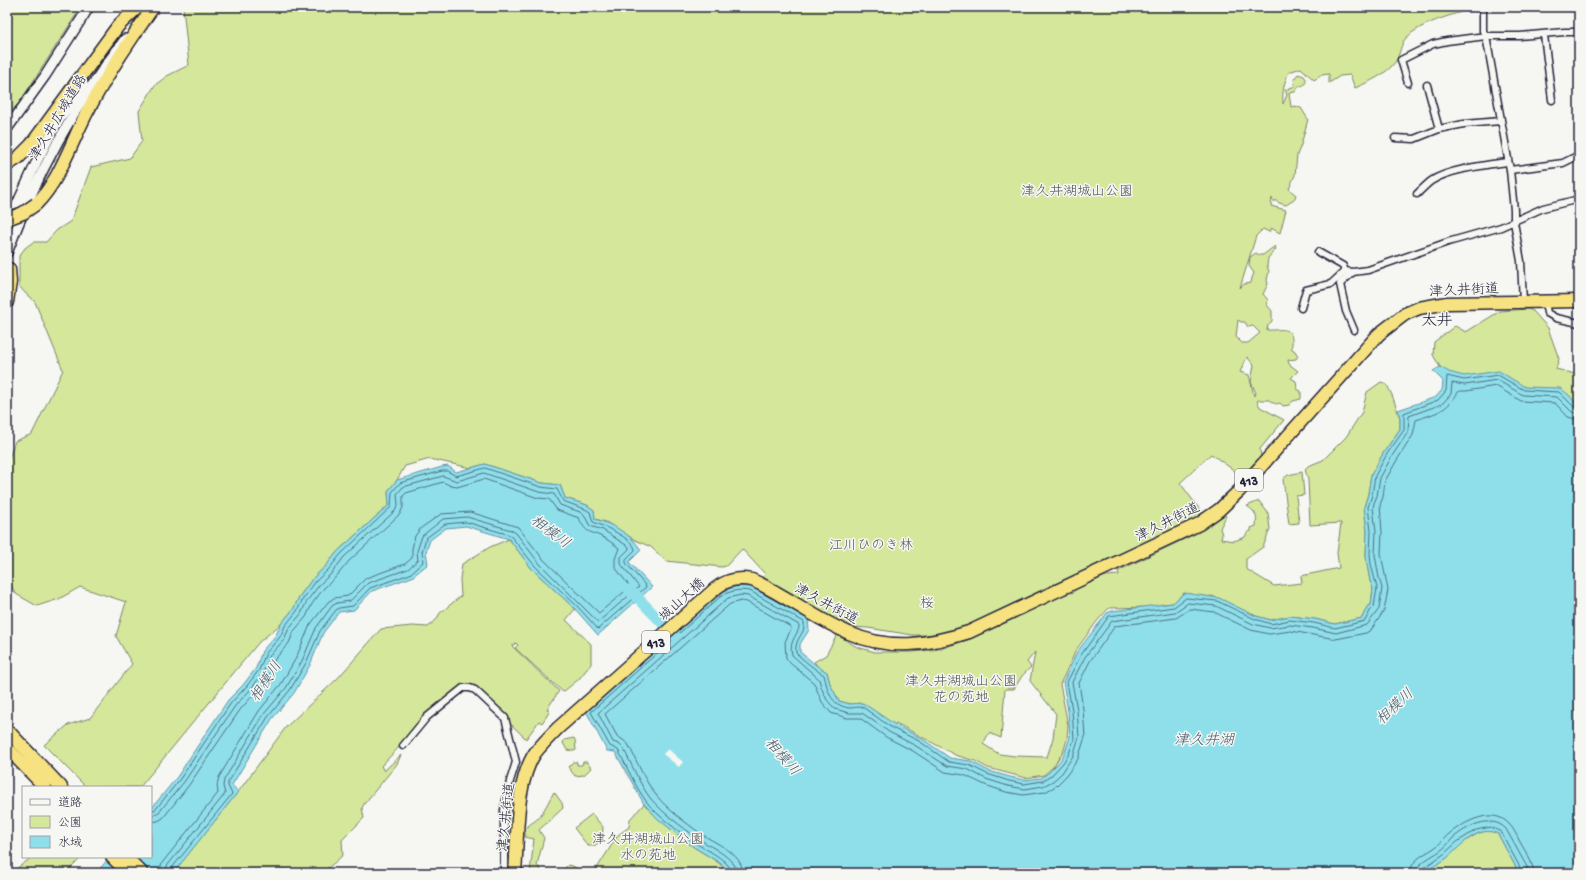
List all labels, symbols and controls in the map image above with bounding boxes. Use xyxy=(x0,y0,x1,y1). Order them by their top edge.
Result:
street label: 津久井広域道路 xyxy=(27,72,92,165)
park label: 津久井湖城山公園 xyxy=(1021,184,1133,201)
street label: 津久井街道 xyxy=(1429,281,1500,302)
district label: 太井 xyxy=(1421,312,1453,332)
road number: 413 xyxy=(1235,469,1263,491)
street label: 津久井街道 xyxy=(1133,500,1203,547)
water label: 相模川 xyxy=(526,512,573,553)
park label: 江川ひのき林 xyxy=(829,538,913,555)
street label: 城山大橋 xyxy=(656,576,709,626)
street label: 津久井街道 xyxy=(791,581,861,629)
park label: 桜 xyxy=(920,596,934,613)
road number: 413 xyxy=(642,631,670,653)
water label: 相模川 xyxy=(247,658,287,706)
park label: 津久井湖城山公園 花の苑地 xyxy=(905,674,1017,707)
water label: 相模川 xyxy=(1373,686,1418,729)
water label: 津久井湖 xyxy=(1174,731,1236,750)
water label: 相模川 xyxy=(760,734,803,780)
street label: 津久井街道 xyxy=(495,782,520,853)
legend xyxy=(22,786,152,858)
text: 道路 xyxy=(58,796,82,811)
text: 公園 xyxy=(58,816,82,831)
park label: 津久井湖城山公園 水の苑地 xyxy=(592,832,704,865)
text: 水域 xyxy=(58,836,82,851)

